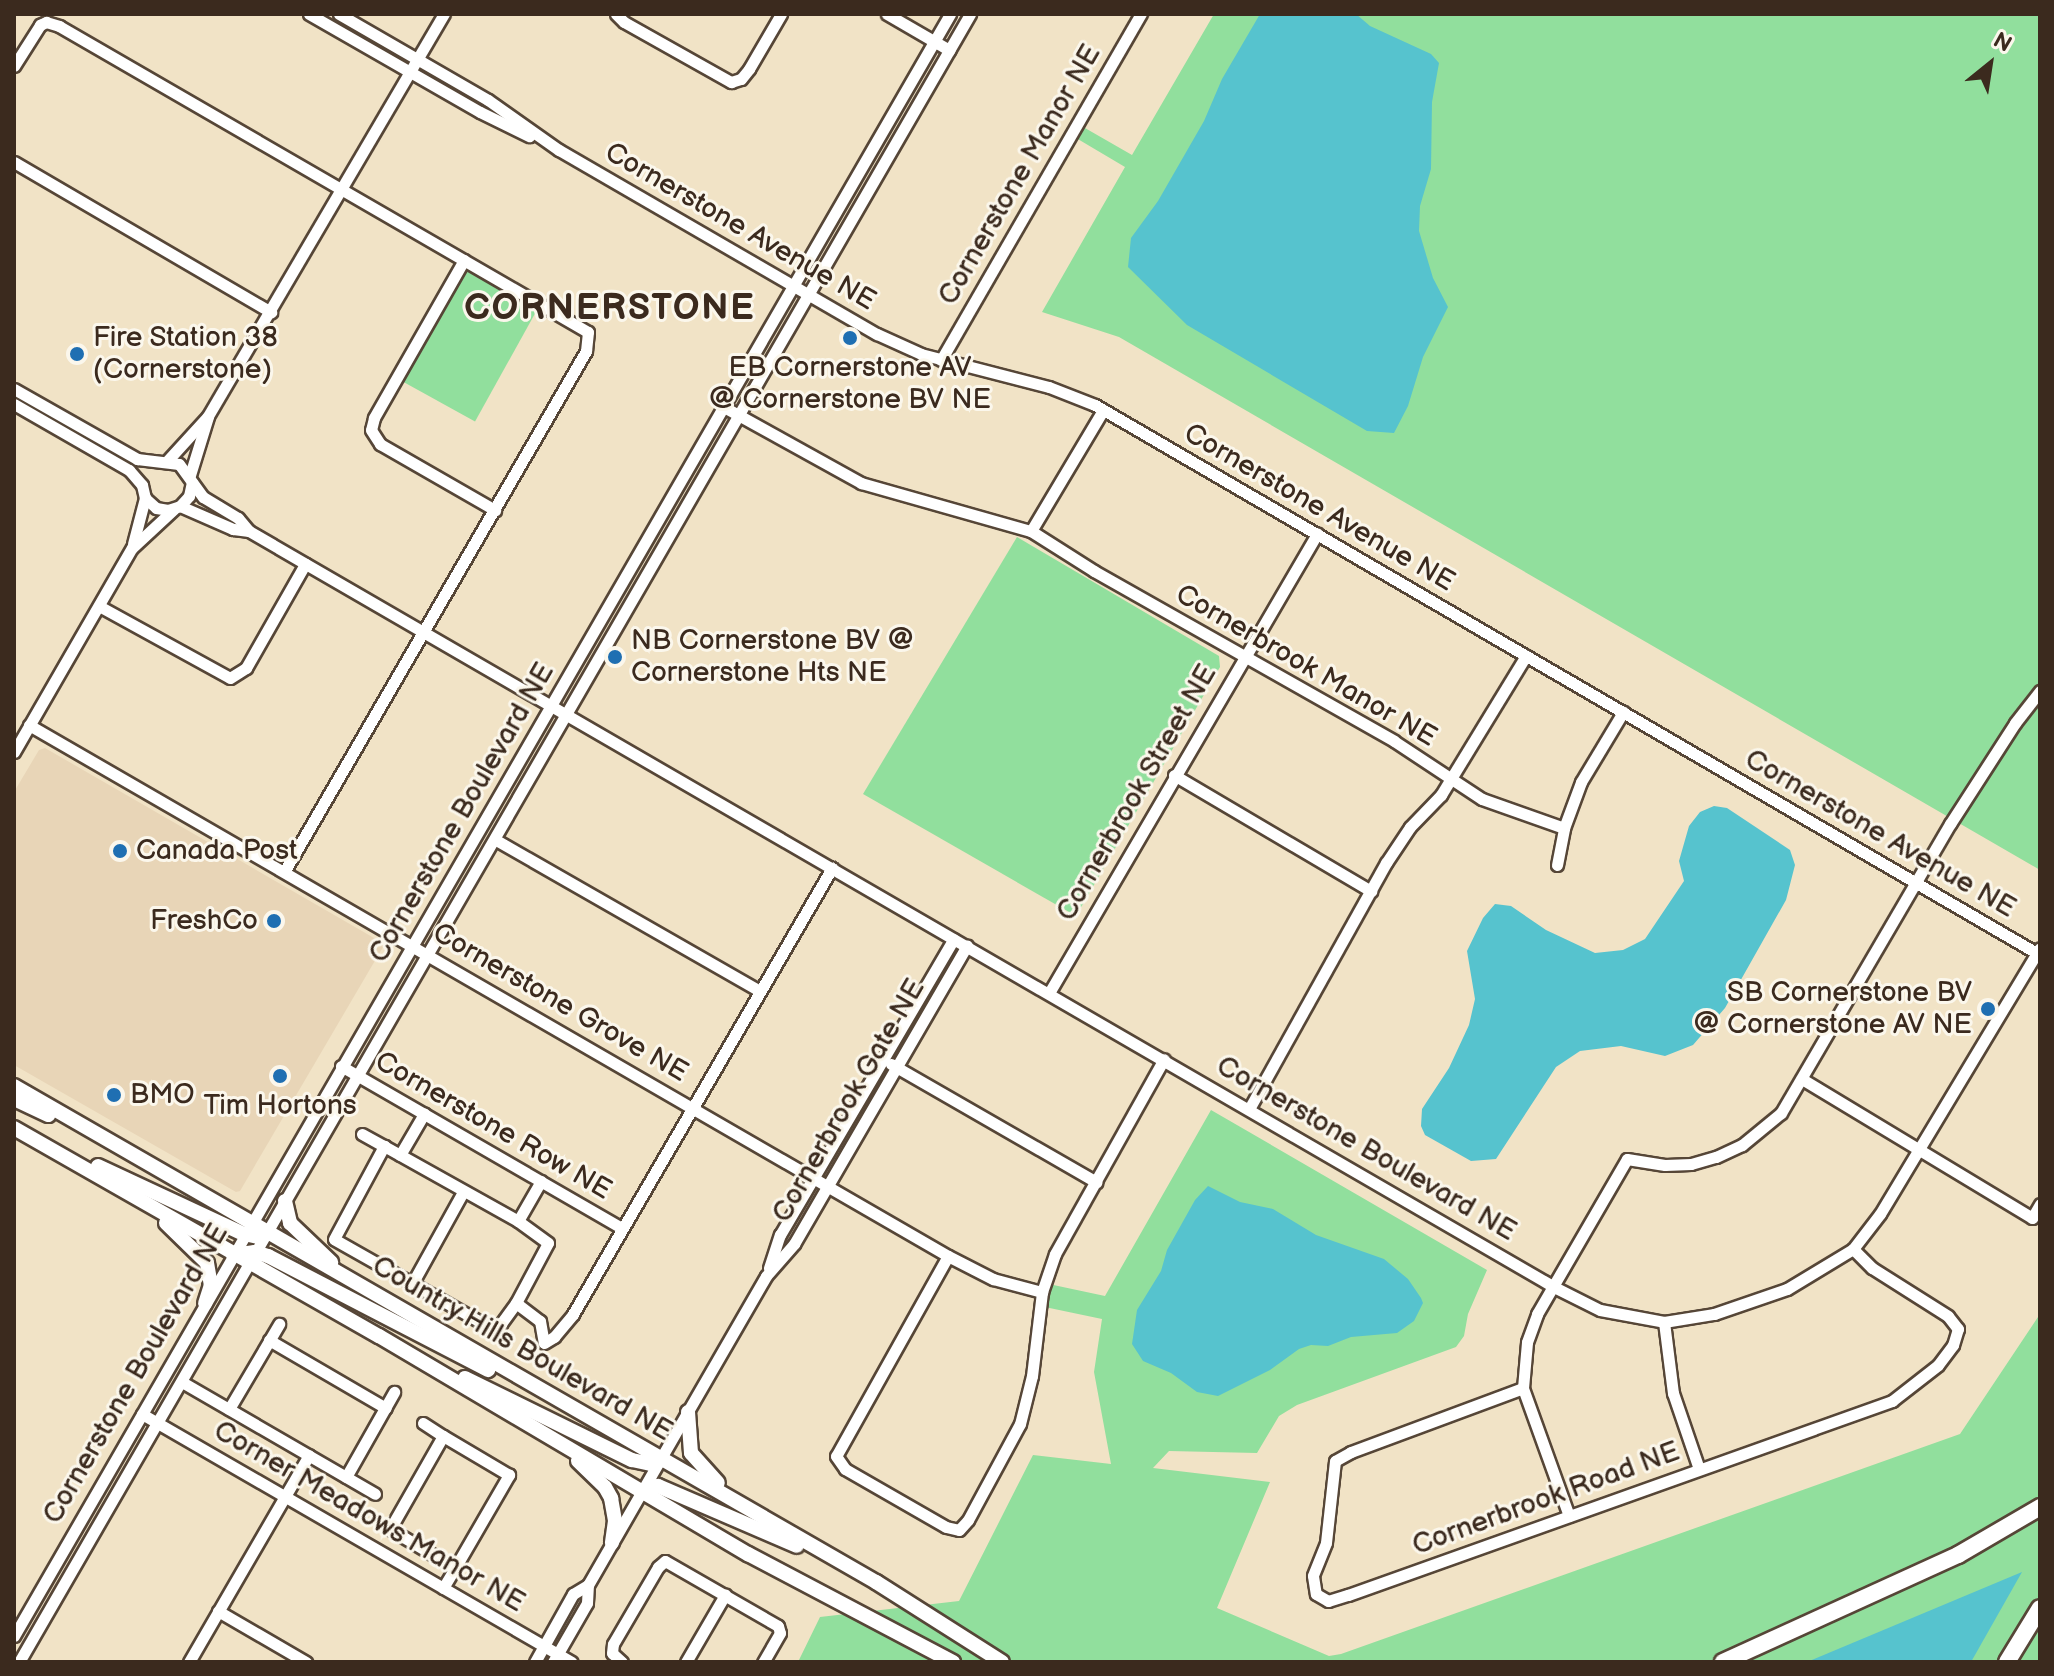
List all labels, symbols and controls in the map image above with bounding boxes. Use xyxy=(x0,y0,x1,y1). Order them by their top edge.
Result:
north arrow xyxy=(1950,24,2030,104)
text: N xyxy=(1988,27,2016,59)
street label: Cornerstone Manor NE xyxy=(932,39,1108,311)
street label: Cornerstone Avenue NE xyxy=(599,136,881,318)
district label: CORNERSTONE xyxy=(464,287,756,331)
place label: Fire Station 38 (Cornerstone) xyxy=(93,321,278,387)
marker: EB Cornerstone AV @ Cornerstone BV NE xyxy=(841,329,859,347)
marker: Fire Station 38 (Cornerstone) xyxy=(68,345,86,363)
place label: EB Cornerstone AV @ Cornerstone BV NE xyxy=(709,351,991,417)
street label: Cornerstone Avenue NE xyxy=(1178,417,1460,599)
street label: Cornerbrook Manor NE xyxy=(1170,578,1442,754)
place label: NB Cornerstone BV @ Cornerstone Hts NE xyxy=(631,624,914,690)
marker: NB Cornerstone BV @ Cornerstone Hts NE xyxy=(606,648,624,666)
street label: Cornerstone Boulevard NE xyxy=(362,657,562,969)
street label: Cornerbrook Street NE xyxy=(1050,659,1224,927)
street label: Cornerstone Avenue NE xyxy=(1739,743,2021,925)
place label: Canada Post xyxy=(136,834,298,868)
marker: Canada Post xyxy=(111,842,129,860)
place label: FreshCo xyxy=(150,904,258,938)
marker: FreshCo xyxy=(265,912,283,930)
street label: Cornerstone Grove NE xyxy=(426,916,694,1090)
street label: Cornerbrook Gate NE xyxy=(766,973,932,1229)
place label: SB Cornerstone BV @ Cornerstone AV NE xyxy=(1694,976,1972,1042)
marker: SB Cornerstone BV @ Cornerstone AV NE xyxy=(1979,1000,1997,1018)
street label: Cornerstone Row NE xyxy=(369,1045,617,1207)
street label: Cornerstone Boulevard NE xyxy=(1210,1049,1522,1249)
marker: Tim Hortons xyxy=(271,1067,289,1085)
place label: BMO xyxy=(130,1078,195,1112)
marker: BMO xyxy=(105,1086,123,1104)
place label: Tim Hortons xyxy=(203,1089,357,1123)
street label: Cornerstone Boulevard NE xyxy=(36,1218,236,1530)
street label: Country Hills Boulevard NE xyxy=(365,1249,679,1449)
street label: Corner Meadows Manor NE xyxy=(208,1414,530,1620)
street label: Cornerbrook Road NE xyxy=(1408,1435,1684,1563)

